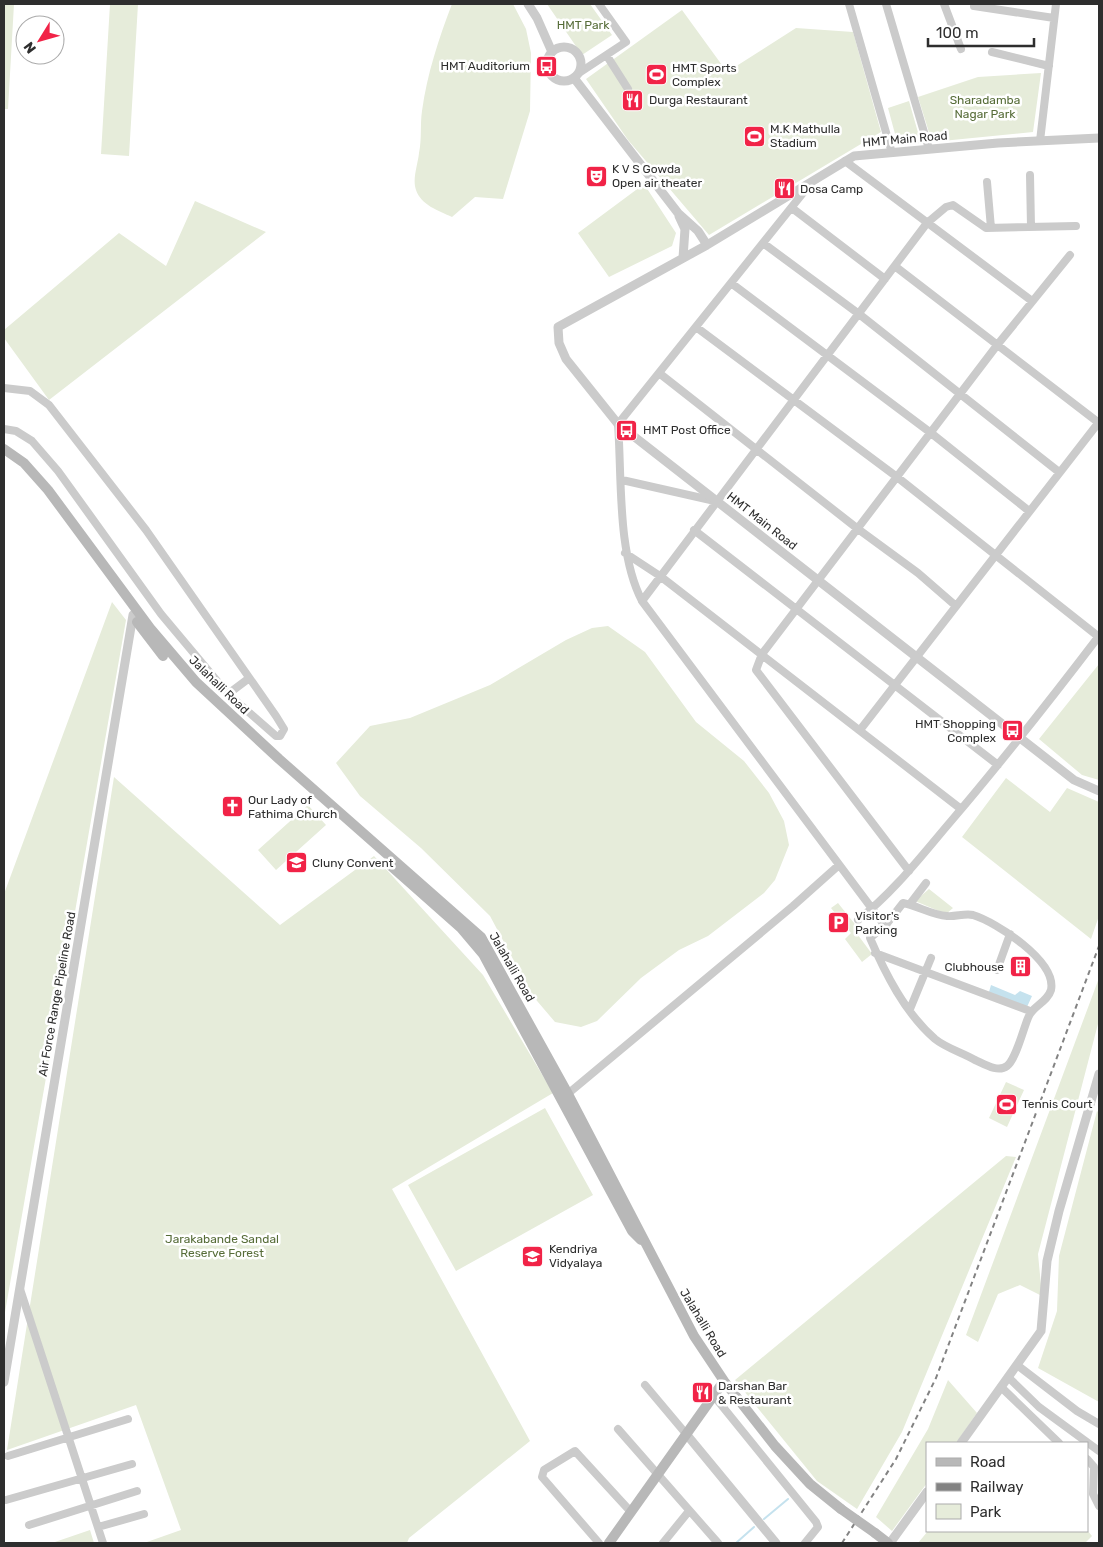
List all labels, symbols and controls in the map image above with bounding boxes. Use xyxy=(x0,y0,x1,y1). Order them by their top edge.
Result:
north arrow xyxy=(15,15,65,65)
scale bar xyxy=(928,15,1034,47)
park label: HMT Park xyxy=(557,18,610,32)
text: 100 m xyxy=(936,24,978,42)
text: N xyxy=(20,38,40,57)
bus stop icon: HMT Auditorium xyxy=(534,54,558,78)
place label: HMT Auditorium xyxy=(440,59,530,73)
place label: HMT Sports Complex xyxy=(672,61,737,89)
sports icon: HMT Sports Complex xyxy=(644,63,668,87)
restaurant icon: Durga Restaurant xyxy=(621,88,645,112)
place label: Durga Restaurant xyxy=(649,93,748,107)
park label: Sharadamba Nagar Park xyxy=(950,93,1020,121)
place label: M.K Mathulla Stadium xyxy=(770,122,840,150)
sports icon: M.K Mathulla Stadium xyxy=(742,124,766,148)
street label: HMT Main Road xyxy=(862,128,948,150)
place label: K V S Gowda Open air theater xyxy=(612,162,702,190)
theatre icon: K V S Gowda Open air theater xyxy=(584,164,608,188)
restaurant icon: Dosa Camp xyxy=(772,177,796,201)
place label: Dosa Camp xyxy=(800,182,863,196)
bus stop icon: HMT Post Office xyxy=(615,418,639,442)
place label: HMT Post Office xyxy=(643,423,731,437)
street label: HMT Main Road xyxy=(724,489,800,553)
street label: Jalahalli Road xyxy=(186,653,252,717)
place label: HMT Shopping Complex xyxy=(915,717,997,745)
bus stop icon: HMT Shopping Complex xyxy=(1000,719,1024,743)
place label: Our Lady of Fathima Church xyxy=(248,793,337,821)
church icon: Our Lady of Fathima Church xyxy=(220,795,244,819)
school or university icon: Cluny Convent xyxy=(284,851,308,875)
place label: Cluny Convent xyxy=(312,856,394,870)
place label: Visitor's Parking xyxy=(855,909,899,937)
street label: Air Force Range Pipeline Road xyxy=(36,911,78,1077)
parking icon: Visitor's Parking xyxy=(827,911,851,935)
street label: Jalahalli Road xyxy=(486,930,538,1004)
building icon: Clubhouse xyxy=(1008,955,1032,979)
place label: Clubhouse xyxy=(944,960,1004,974)
sports icon: Tennis Court xyxy=(994,1092,1018,1116)
place label: Tennis Court xyxy=(1022,1097,1093,1111)
park label: Jarakabande Sandal Reserve Forest xyxy=(165,1232,279,1260)
place label: Kendriya Vidyalaya xyxy=(549,1242,602,1270)
school or university icon: Kendriya Vidyalaya xyxy=(521,1244,545,1268)
street label: Jalahalli Road xyxy=(677,1286,729,1360)
place label: Darshan Bar & Restaurant xyxy=(718,1379,792,1407)
restaurant icon: Darshan Bar & Restaurant xyxy=(690,1381,714,1405)
legend xyxy=(926,1442,1088,1532)
text: Road xyxy=(970,1453,1006,1471)
text: Railway xyxy=(970,1478,1024,1496)
text: Park xyxy=(970,1503,1001,1521)

